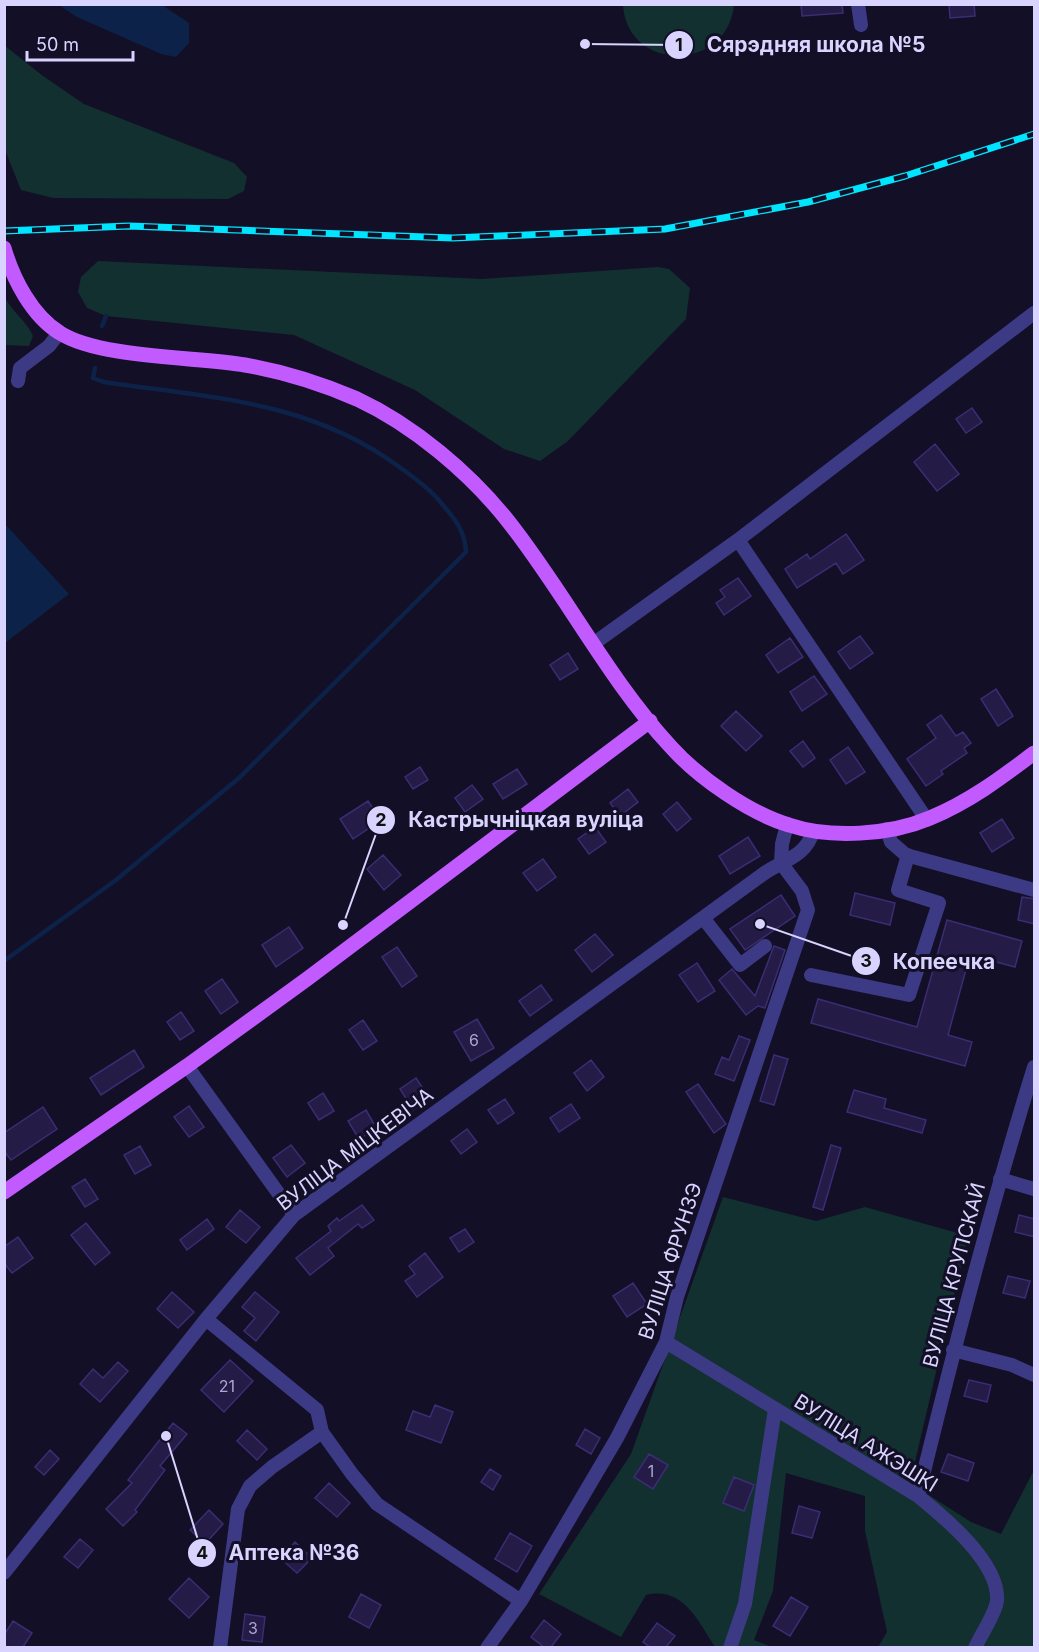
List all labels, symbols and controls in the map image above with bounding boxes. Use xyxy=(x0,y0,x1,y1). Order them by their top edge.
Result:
scale bar xyxy=(27,24,134,62)
callout: Сярэдняя школа №5 xyxy=(664,26,937,65)
text: Сярэдняя школа №5 xyxy=(707,32,925,57)
text: 50 m xyxy=(36,34,79,55)
text: 1 xyxy=(675,34,683,55)
callout: Кастрычніцкая вуліца xyxy=(366,800,656,839)
text: Кастрычніцкая вуліца xyxy=(408,807,644,832)
text: 2 xyxy=(375,809,387,830)
callout: Копеечка xyxy=(851,942,1008,981)
text: Копеечка xyxy=(893,949,995,974)
text: 3 xyxy=(860,950,872,971)
house number: 6 xyxy=(469,1030,479,1050)
street label: ВУЛІЦА МІЦКЕВІЧА xyxy=(272,1082,438,1216)
street label: ВУЛІЦА ФРУНЗЭ xyxy=(633,1180,707,1342)
street label: ВУЛІЦА КРУПСКАЙ xyxy=(917,1180,990,1370)
house number: 21 xyxy=(219,1376,235,1396)
street label: ВУЛІЦА АЖЭШКІ xyxy=(790,1389,942,1497)
house number: 1 xyxy=(648,1461,654,1481)
callout: Аптека №36 xyxy=(187,1533,372,1572)
text: Аптека №36 xyxy=(228,1540,360,1565)
text: 4 xyxy=(196,1542,208,1563)
house number: 3 xyxy=(248,1618,258,1638)

